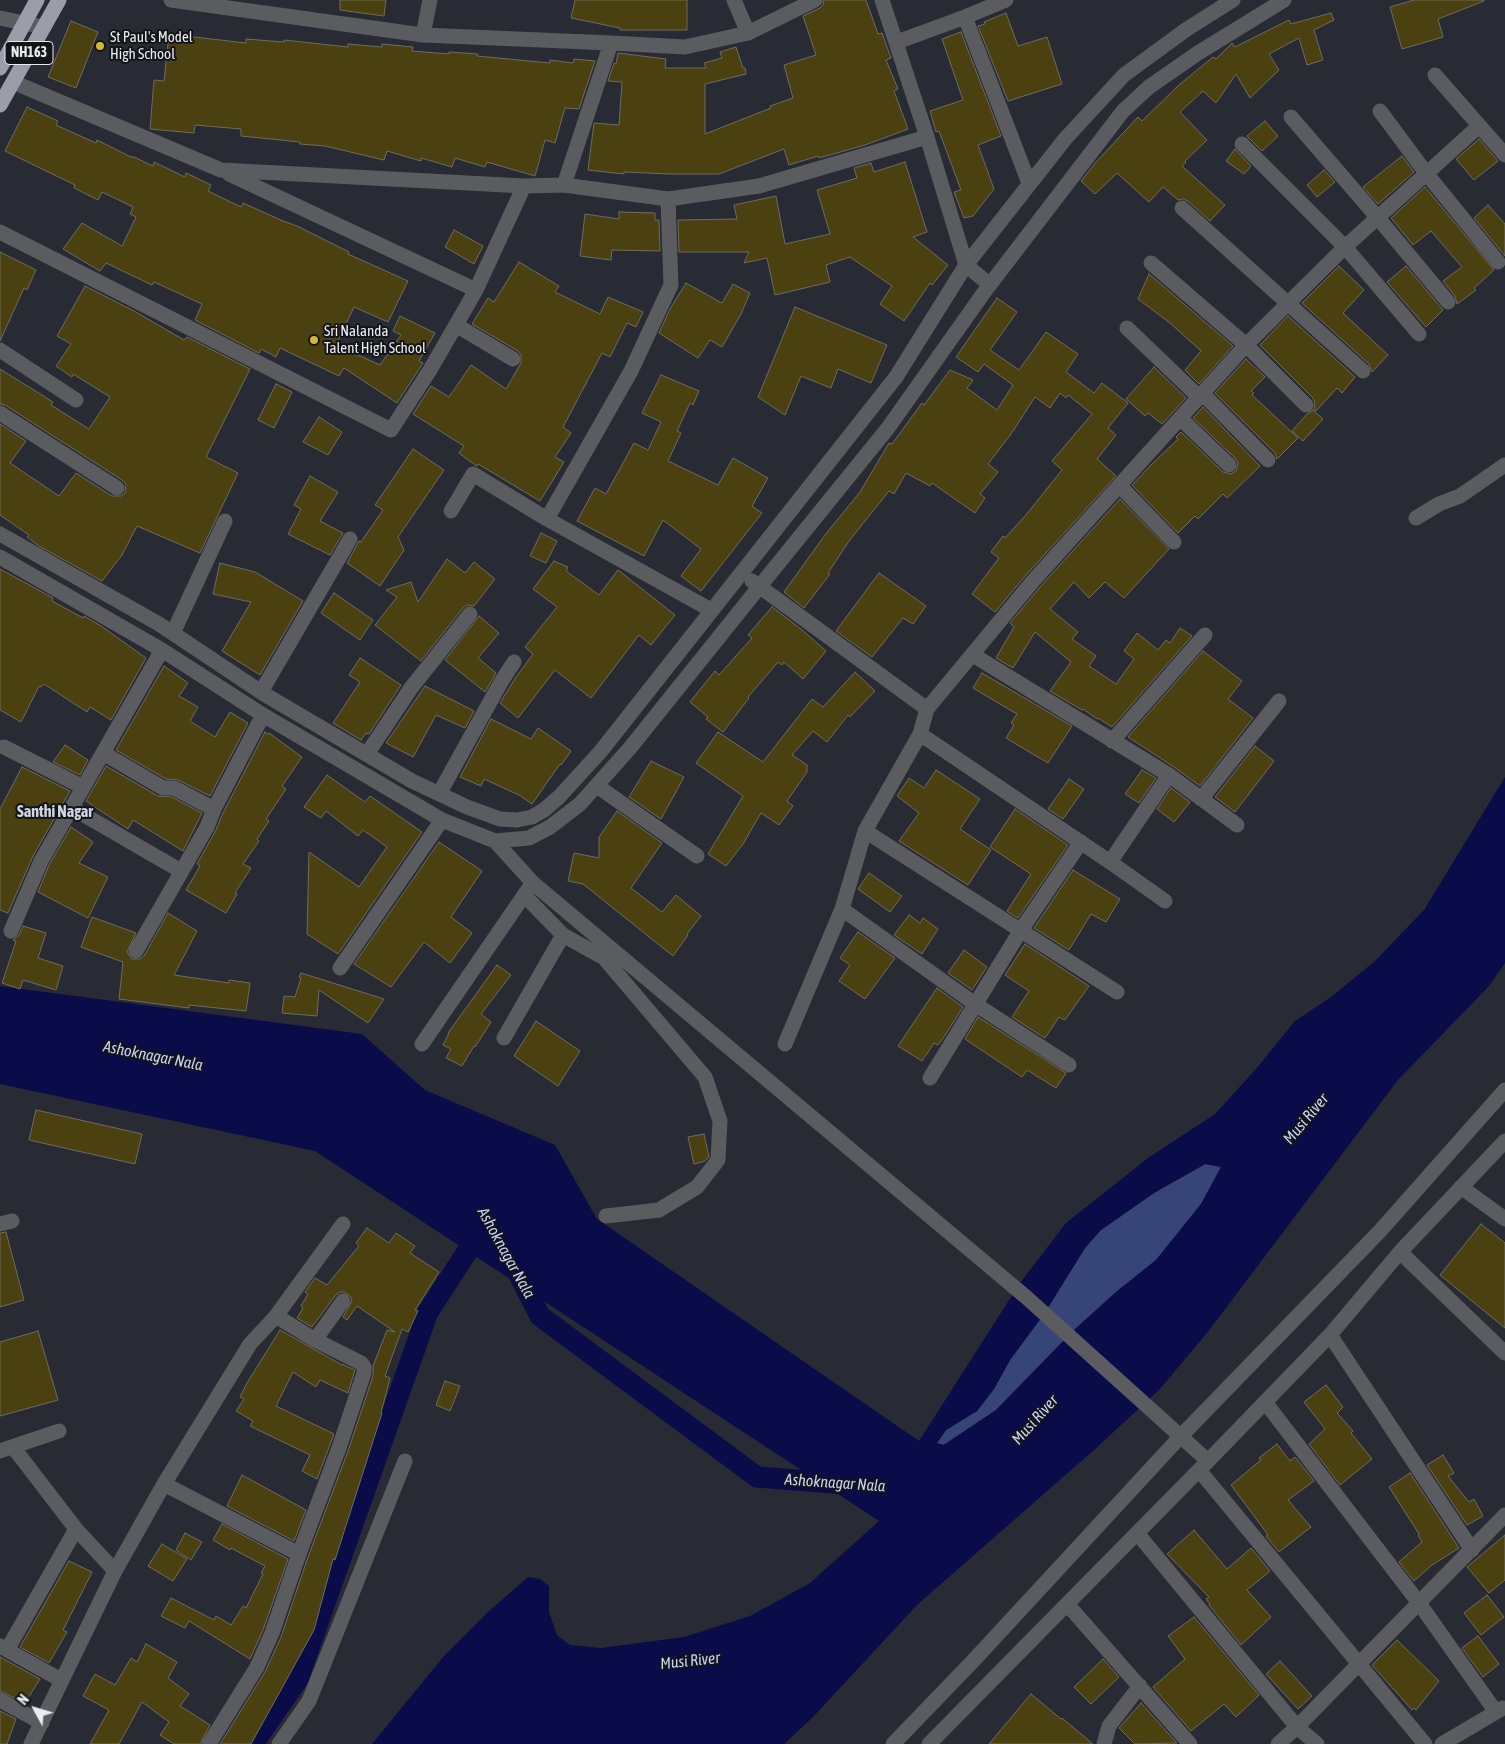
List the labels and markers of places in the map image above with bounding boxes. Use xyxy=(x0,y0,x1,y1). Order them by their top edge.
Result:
place label: St Paul's Model High School xyxy=(110,28,193,63)
marker: St Paul's Model High School xyxy=(94,40,106,52)
place label: Sri Nalanda Talent High School xyxy=(324,322,426,357)
marker: Sri Nalanda Talent High School xyxy=(308,334,320,346)

